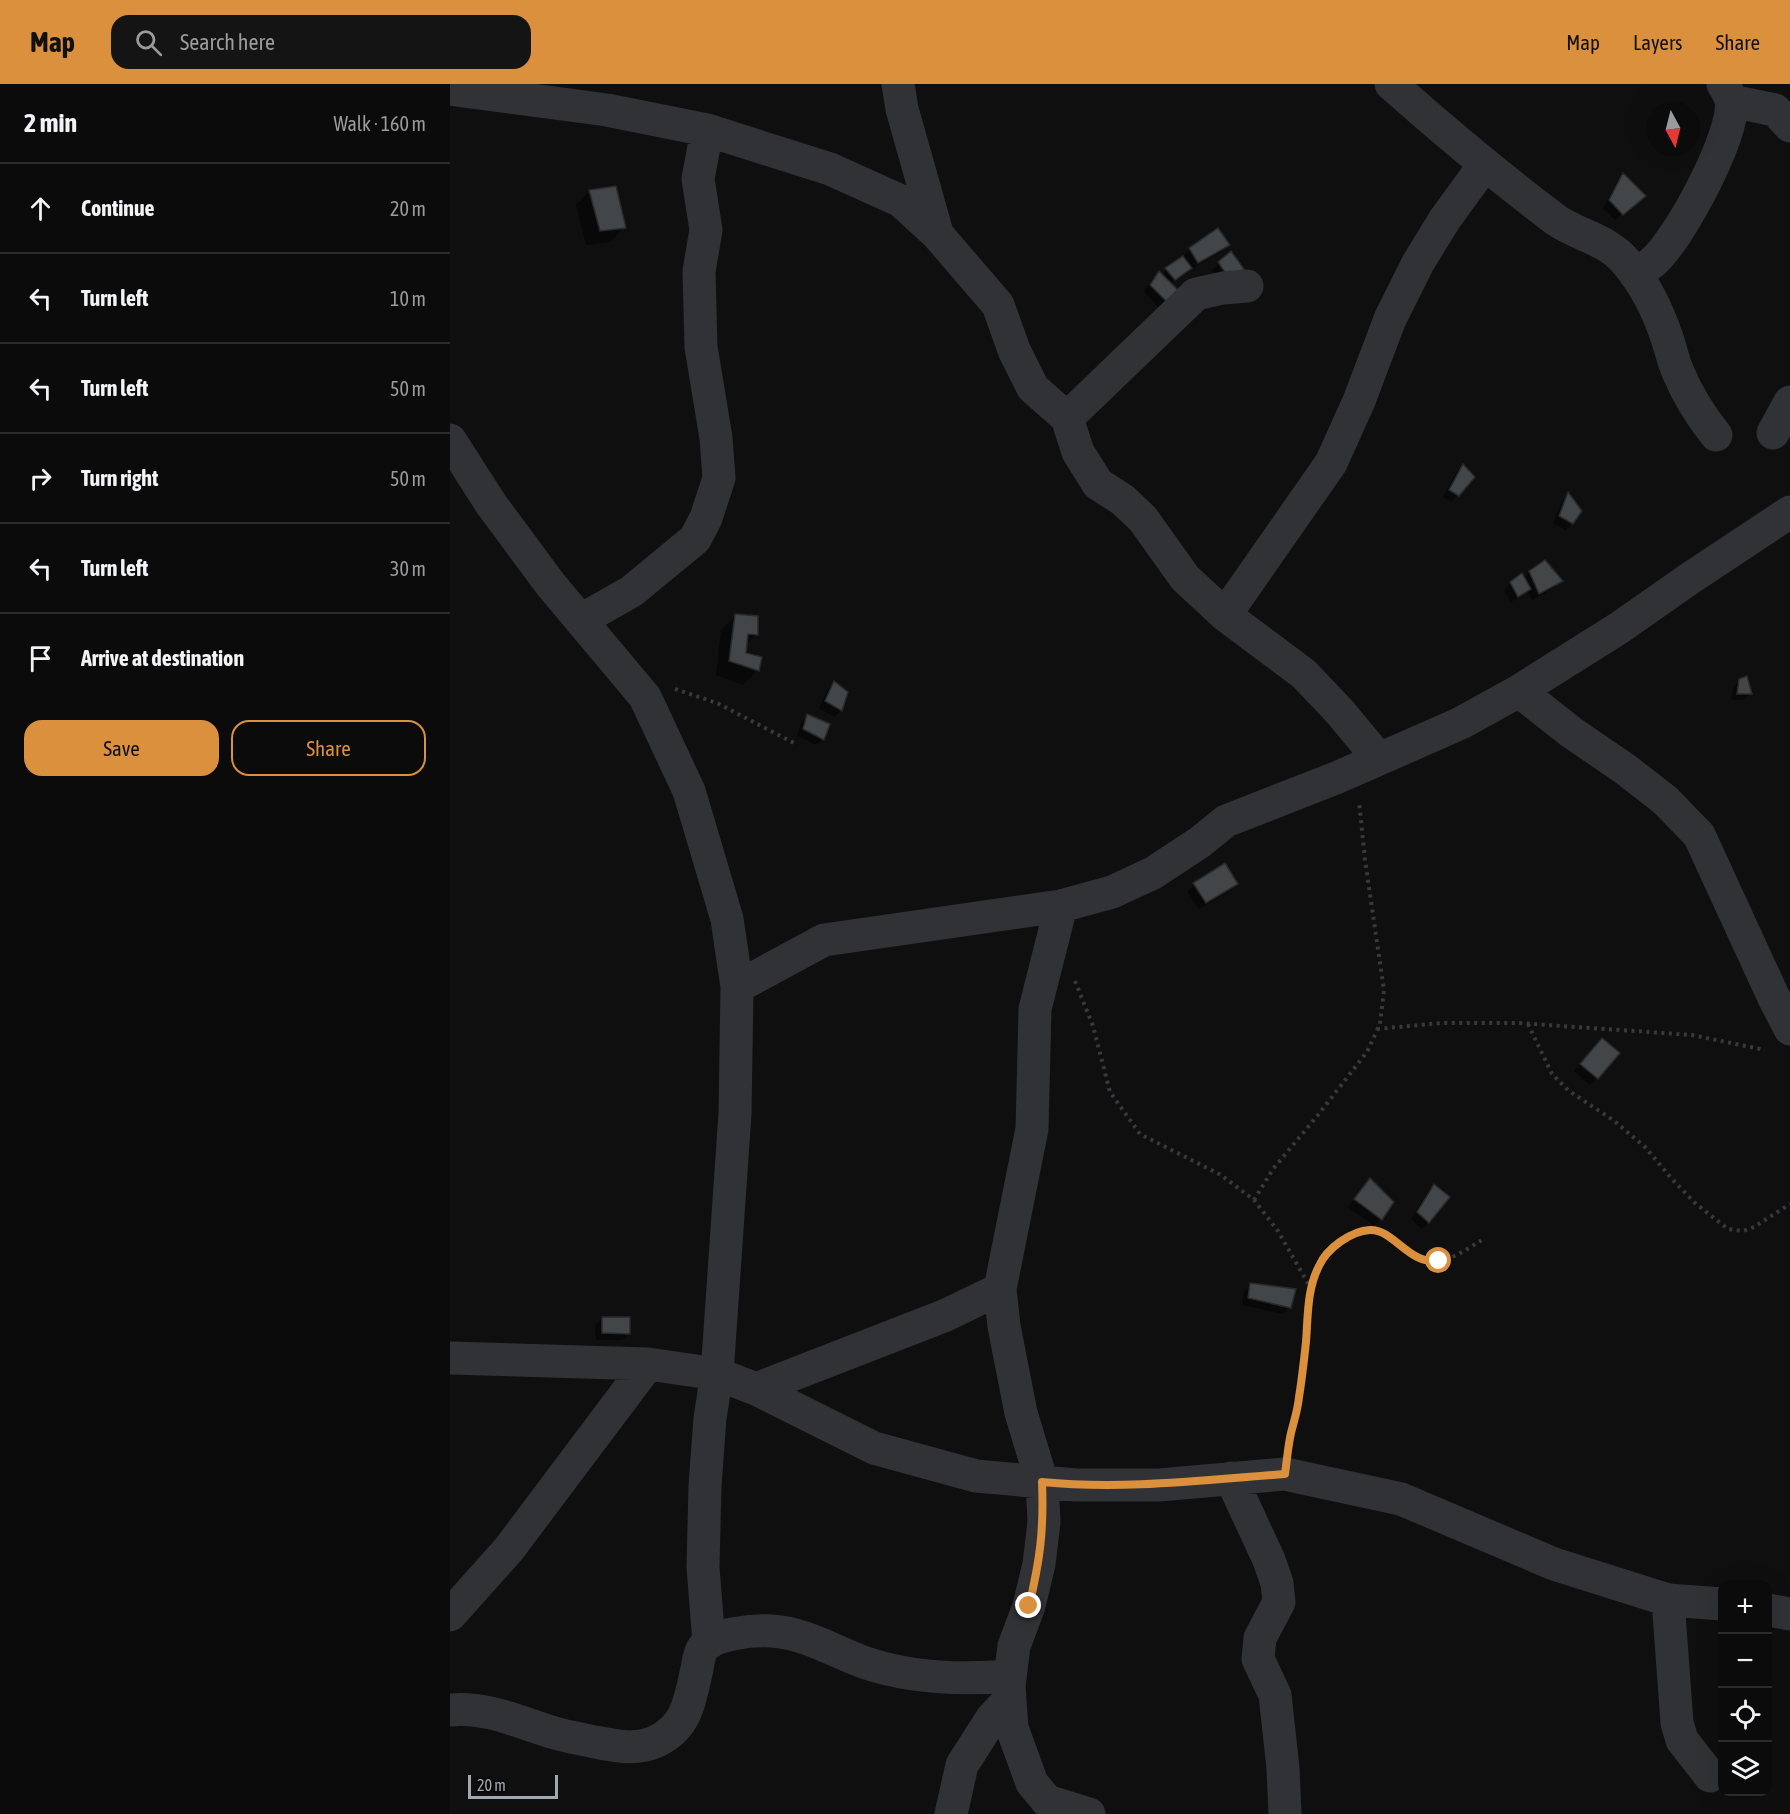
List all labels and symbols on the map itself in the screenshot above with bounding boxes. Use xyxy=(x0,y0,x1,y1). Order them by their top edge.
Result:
north arrow xyxy=(1646,102,1700,156)
route start xyxy=(1425,1247,1451,1273)
route end xyxy=(1015,1592,1041,1618)
scale bar xyxy=(468,1772,558,1800)

